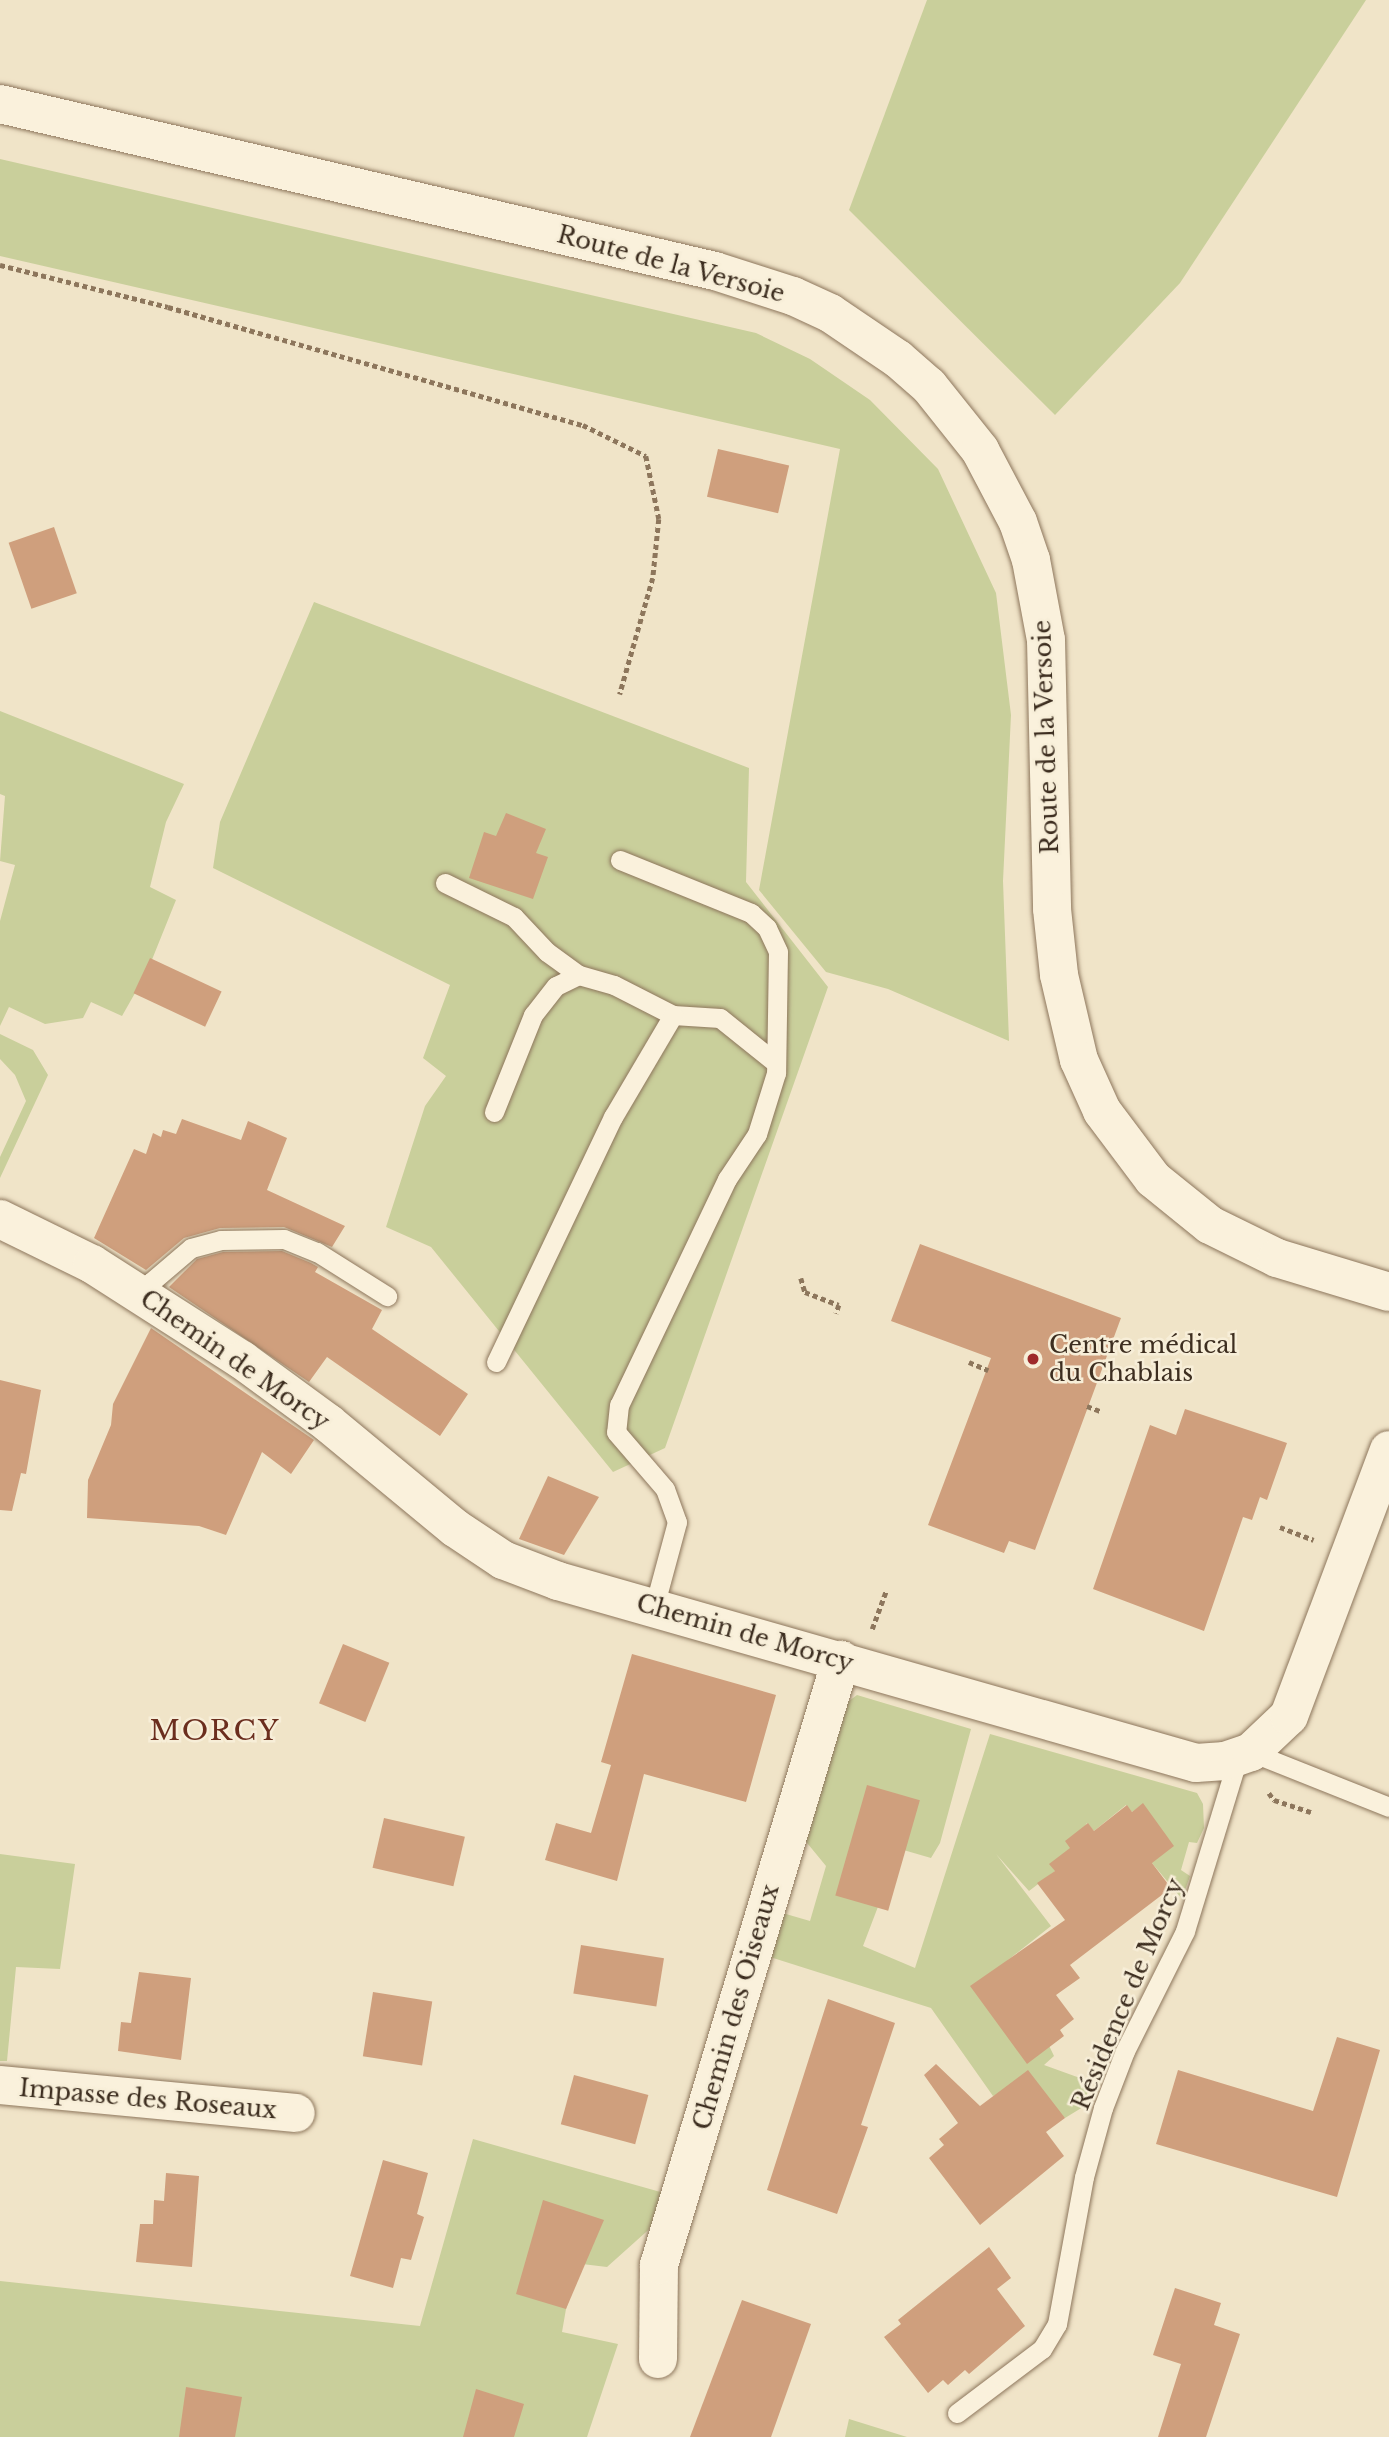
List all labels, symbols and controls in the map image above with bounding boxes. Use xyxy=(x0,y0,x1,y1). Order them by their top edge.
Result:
street label: Route de la Versoie xyxy=(554,220,788,308)
street label: Route de la Versoie xyxy=(1027,619,1065,855)
street label: Chemin de Morcy xyxy=(135,1284,335,1436)
place label: Centre médical du Chablais xyxy=(1049,1331,1237,1387)
marker: Centre médical du Chablais xyxy=(1023,1349,1043,1369)
street label: Chemin de Morcy xyxy=(633,1588,857,1678)
district label: MORCY xyxy=(150,1714,280,1748)
street label: Résidence de Morcy xyxy=(1066,1874,1190,2114)
street label: Chemin des Oiseaux xyxy=(687,1881,785,2133)
street label: Impasse des Roseaux xyxy=(18,2073,278,2125)

